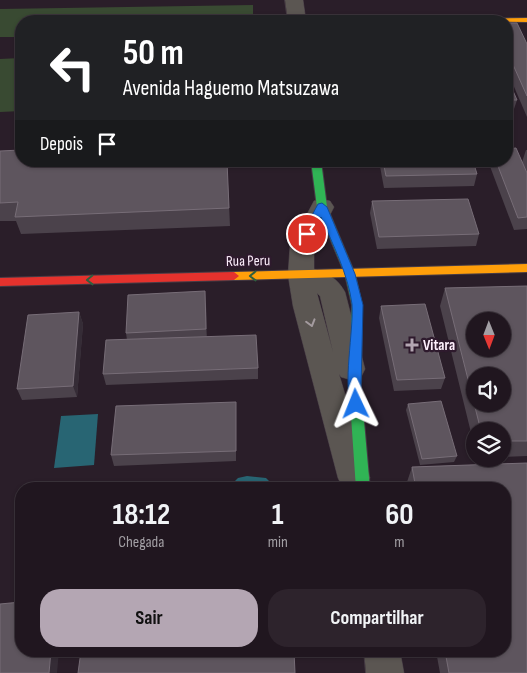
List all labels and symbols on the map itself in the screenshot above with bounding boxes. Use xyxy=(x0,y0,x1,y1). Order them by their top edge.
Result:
pin xyxy=(286,213,328,255)
street label: Rua Peru xyxy=(226,251,270,271)
one-way arrow xyxy=(248,270,256,281)
one-way arrow xyxy=(86,274,94,285)
north arrow xyxy=(466,312,511,358)
one-way arrow xyxy=(305,318,315,326)
place label: Vitara xyxy=(423,336,455,355)
marker: Vitara xyxy=(405,338,419,352)
position arrow xyxy=(329,377,381,429)

